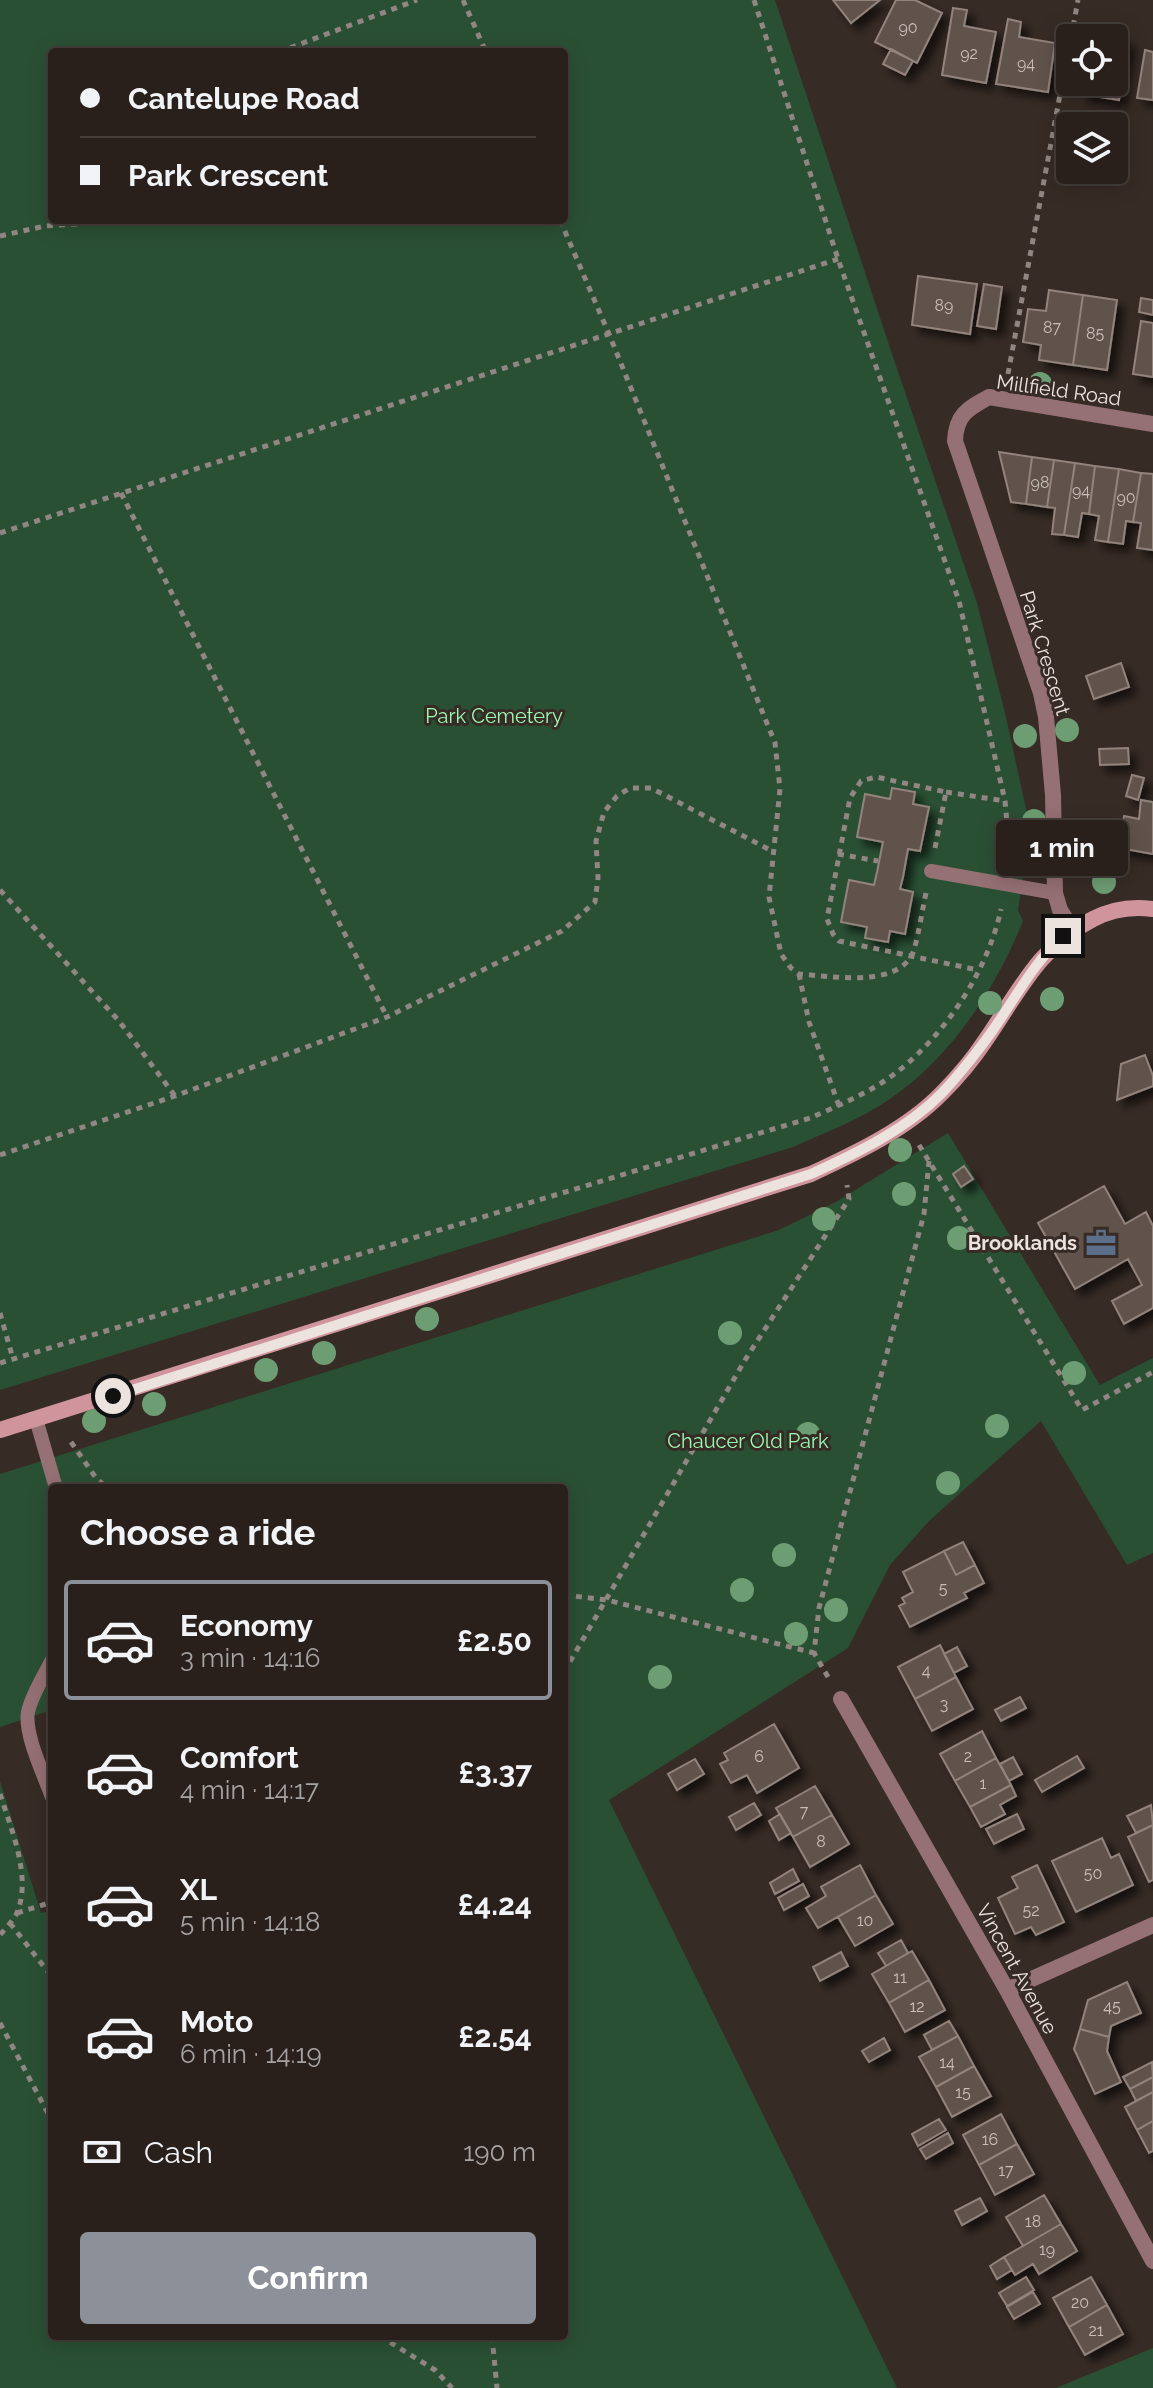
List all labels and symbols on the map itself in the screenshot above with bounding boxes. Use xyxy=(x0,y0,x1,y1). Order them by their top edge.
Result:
house number: 90 xyxy=(898,18,918,37)
house number: 92 xyxy=(960,44,978,63)
house number: 94 xyxy=(1017,54,1035,73)
house number: 89 xyxy=(935,296,953,315)
house number: 87 xyxy=(1043,318,1061,337)
house number: 85 xyxy=(1086,324,1104,343)
street label: Millfield Road xyxy=(995,369,1123,411)
house number: 98 xyxy=(1031,473,1049,492)
house number: 94 xyxy=(1072,481,1090,500)
house number: 90 xyxy=(1116,488,1136,507)
street label: Park Crescent xyxy=(1015,588,1075,718)
park label: Park Cemetery xyxy=(425,704,563,728)
callout: 1 min xyxy=(997,820,1129,876)
route end xyxy=(1045,918,1081,954)
office icon: Brooklands xyxy=(1084,1226,1118,1260)
place label: Brooklands xyxy=(968,1231,1077,1255)
route start xyxy=(95,1378,131,1414)
park label: Chaucer Old Park xyxy=(667,1429,829,1453)
house number: 5 xyxy=(939,1579,948,1598)
house number: 4 xyxy=(922,1661,931,1680)
house number: 3 xyxy=(940,1695,948,1714)
house number: 6 xyxy=(754,1747,764,1766)
house number: 2 xyxy=(964,1747,972,1766)
house number: 1 xyxy=(980,1774,987,1793)
house number: 7 xyxy=(800,1802,809,1821)
house number: 8 xyxy=(816,1832,826,1851)
house number: 50 xyxy=(1084,1864,1102,1883)
street label: Vincent Avenue xyxy=(971,1900,1063,2039)
house number: 52 xyxy=(1022,1901,1040,1920)
house number: 10 xyxy=(857,1911,873,1930)
house number: 11 xyxy=(893,1968,907,1987)
house number: 12 xyxy=(909,1997,925,2016)
house number: 45 xyxy=(1103,1997,1121,2016)
house number: 14 xyxy=(939,2053,955,2072)
house number: 15 xyxy=(955,2083,971,2102)
house number: 16 xyxy=(982,2130,998,2149)
house number: 17 xyxy=(998,2161,1014,2180)
house number: 18 xyxy=(1025,2212,1041,2231)
house number: 19 xyxy=(1039,2240,1055,2259)
house number: 20 xyxy=(1071,2293,1089,2312)
house number: 21 xyxy=(1088,2321,1104,2340)

